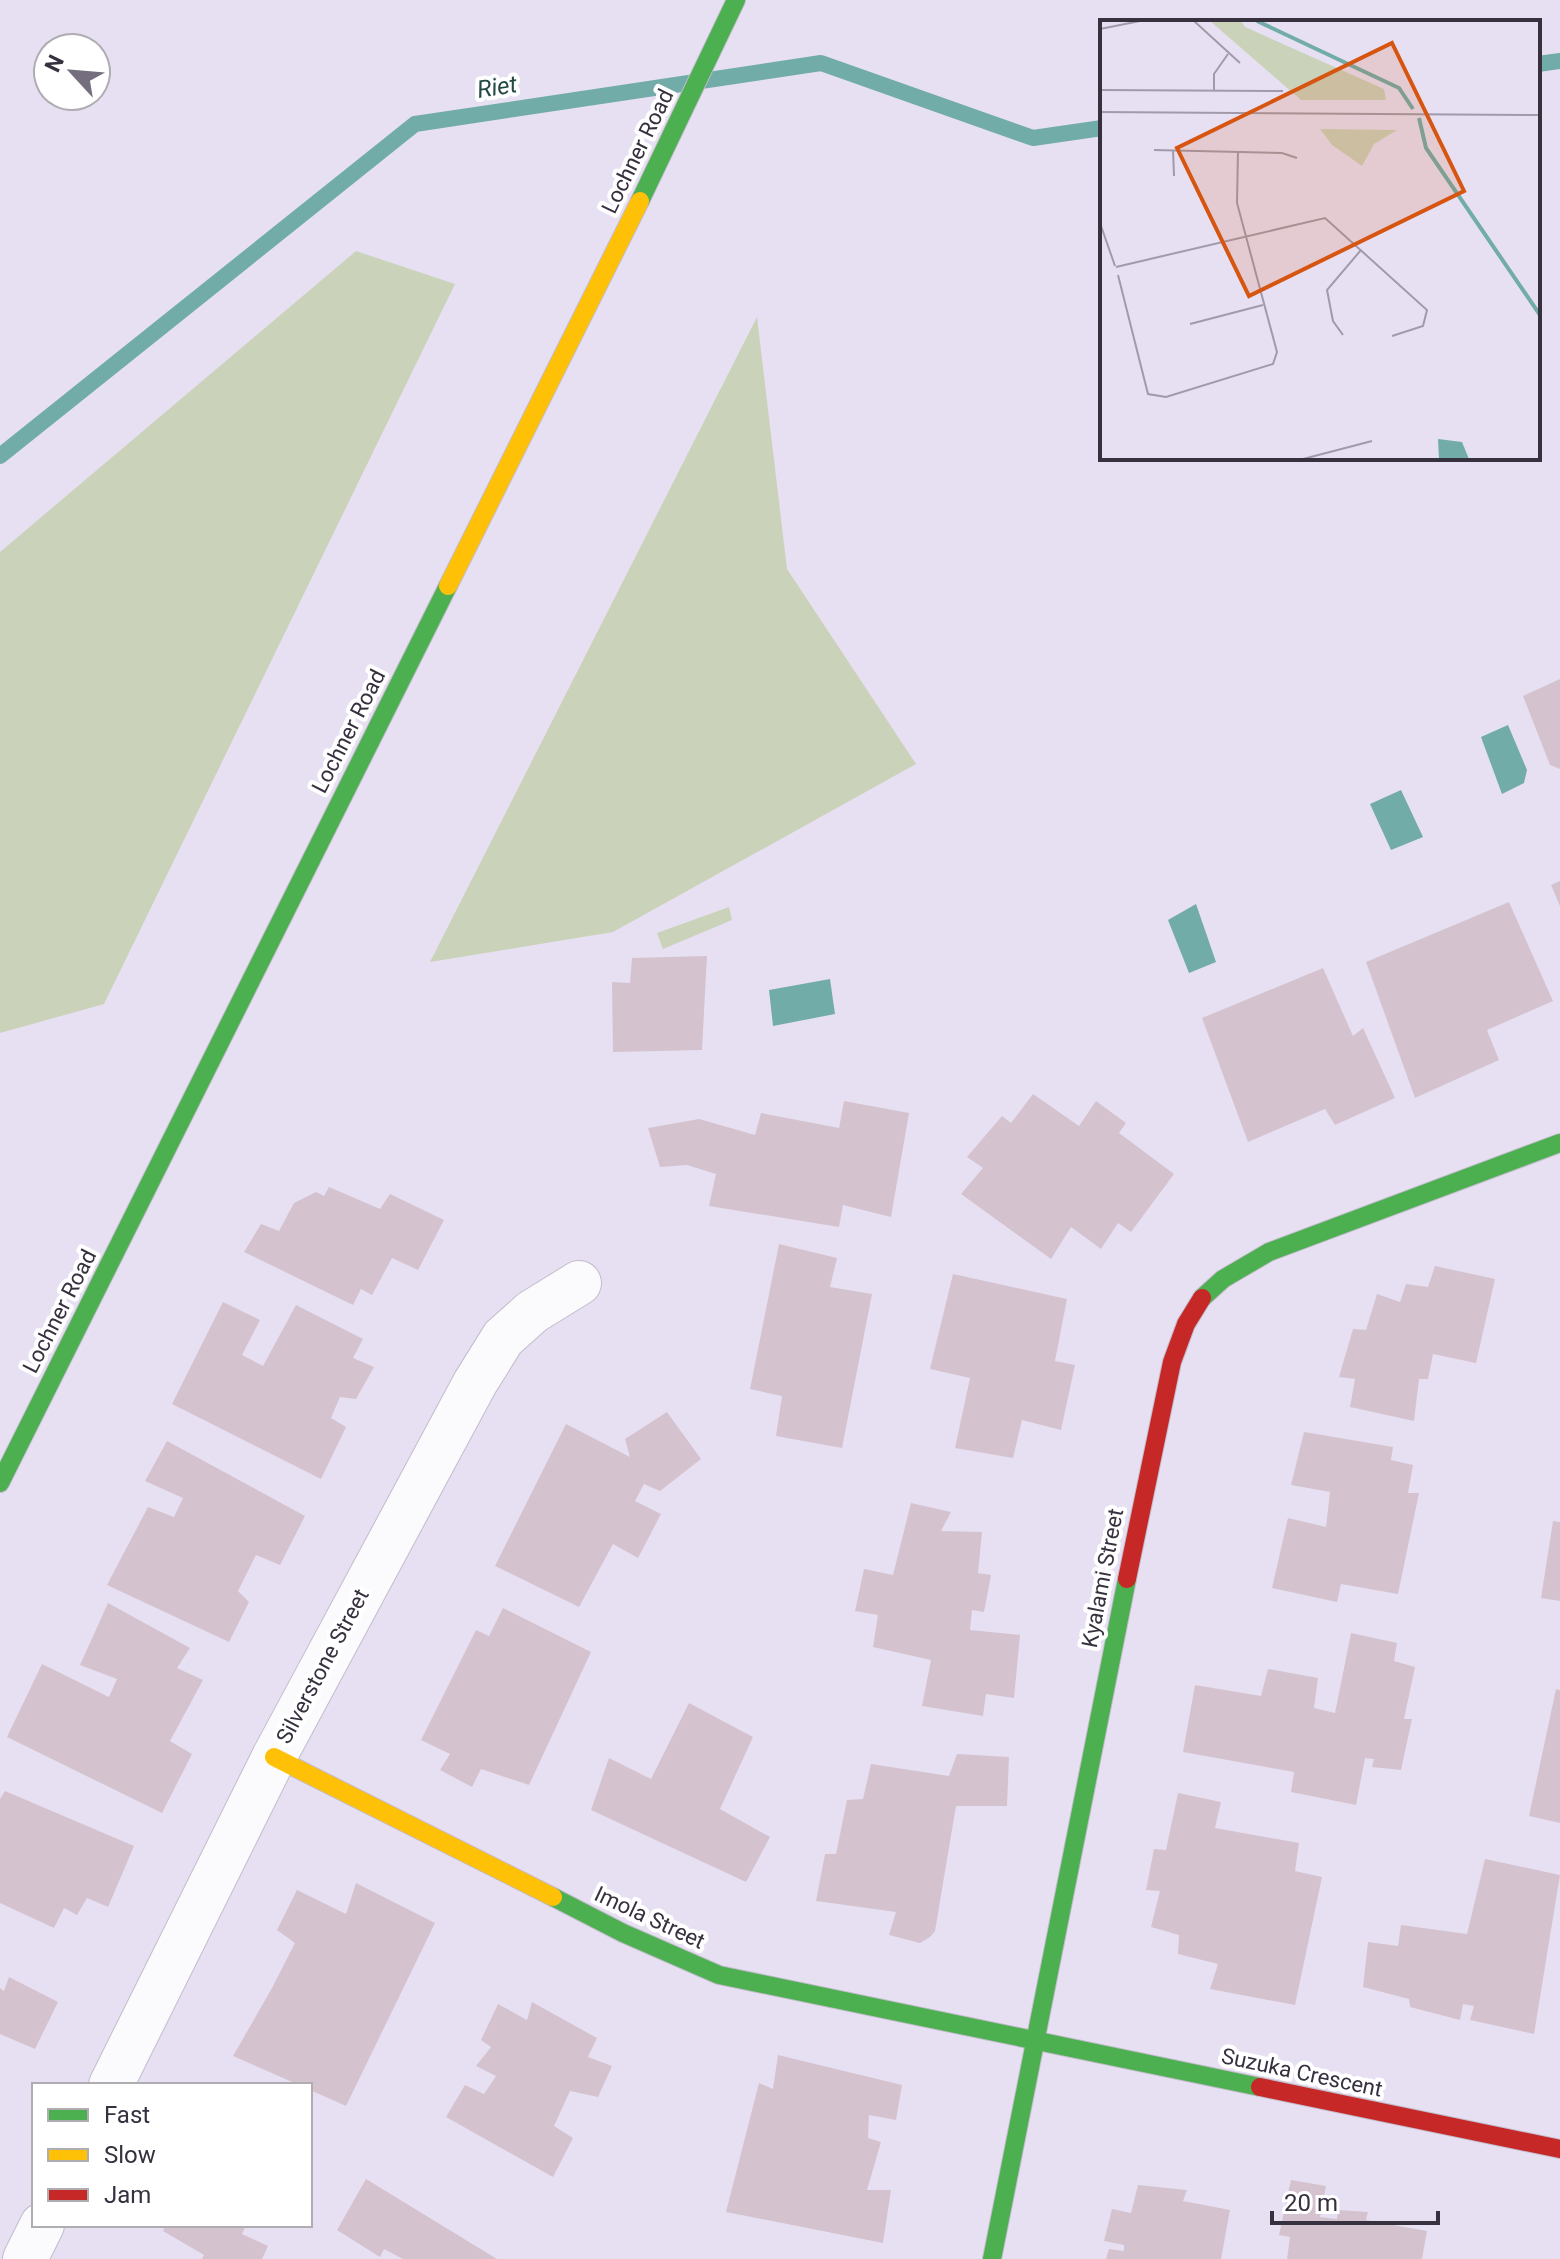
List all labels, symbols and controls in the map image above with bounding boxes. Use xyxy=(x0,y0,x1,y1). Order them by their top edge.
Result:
inset map xyxy=(1100,20,1540,460)
north arrow xyxy=(32,32,112,112)
text: N xyxy=(40,51,69,76)
water label: Riet xyxy=(475,70,519,104)
street label: Lochner Road xyxy=(597,85,678,217)
street label: Lochner Road xyxy=(307,665,390,797)
street label: Lochner Road xyxy=(18,1245,101,1377)
street label: Kyalami Street xyxy=(1077,1506,1128,1650)
street label: Silverstone Street xyxy=(271,1585,374,1748)
street label: Imola Street xyxy=(591,1881,709,1954)
street label: Suzuka Crescent xyxy=(1219,2043,1385,2102)
legend xyxy=(32,2083,312,2227)
text: Fast xyxy=(104,2101,150,2129)
text: Slow xyxy=(104,2141,156,2169)
scale bar xyxy=(1272,2175,1438,2225)
text: Jam xyxy=(104,2181,151,2209)
text: 20 m xyxy=(1284,2189,1338,2217)

